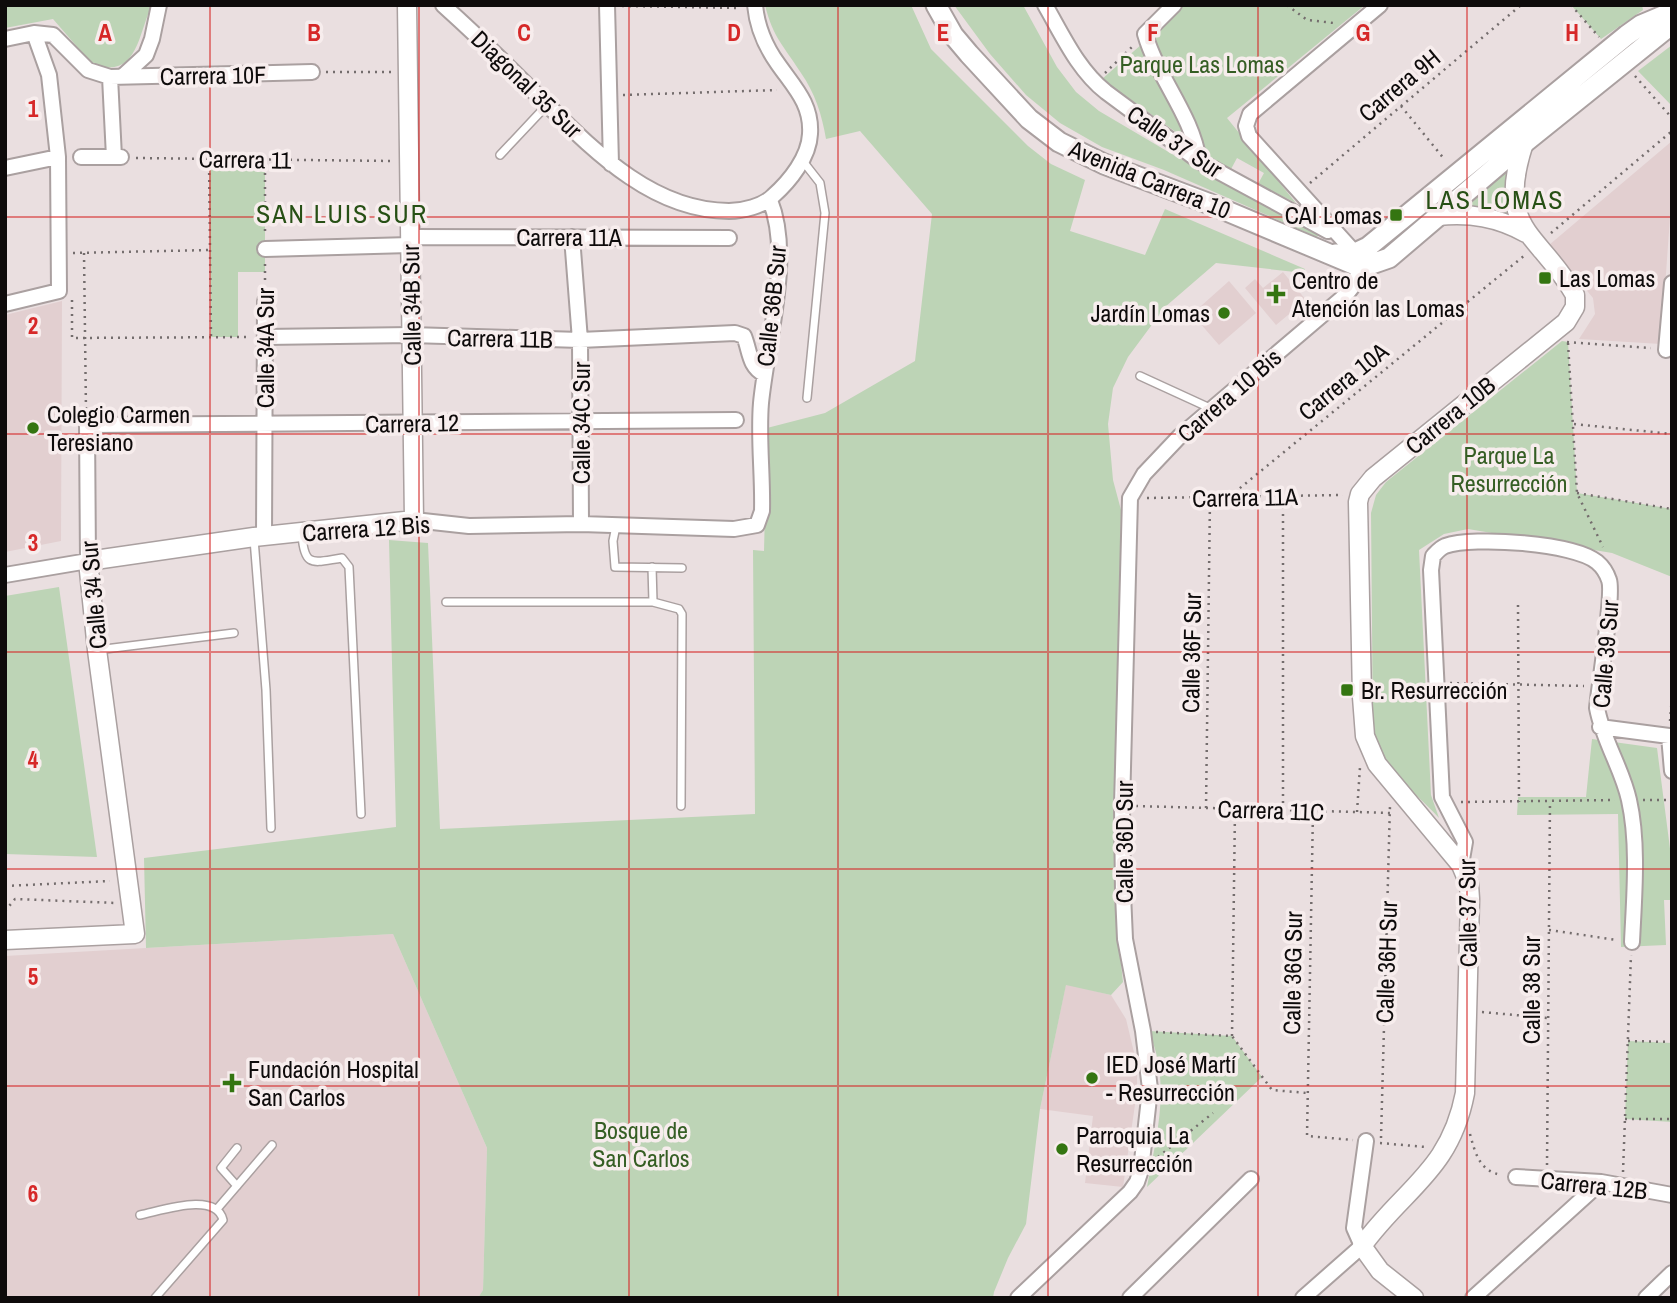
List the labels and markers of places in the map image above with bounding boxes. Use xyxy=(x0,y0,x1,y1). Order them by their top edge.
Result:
place label: CAI Lomas xyxy=(1285,199,1382,231)
marker: CAI Lomas xyxy=(1388,207,1404,223)
place label: Las Lomas xyxy=(1559,262,1655,294)
place label: Centro de Atención las Lomas xyxy=(1291,264,1465,324)
marker: Las Lomas xyxy=(1537,270,1553,286)
marker: Centro de Atención las Lomas xyxy=(1266,284,1286,304)
place label: Jardín Lomas xyxy=(1091,297,1210,329)
marker: Jardín Lomas xyxy=(1216,305,1232,321)
place label: Colegio Carmen Teresiano xyxy=(47,398,190,458)
marker: Colegio Carmen Teresiano xyxy=(25,420,41,436)
place label: Br. Resurrección xyxy=(1361,674,1508,706)
marker: Br. Resurrección xyxy=(1339,682,1355,698)
place label: IED José Martí - Resurrección xyxy=(1106,1048,1237,1108)
place label: Fundación Hospital San Carlos xyxy=(248,1053,419,1113)
marker: IED José Martí - Resurrección xyxy=(1084,1070,1100,1086)
marker: Fundación Hospital San Carlos xyxy=(222,1073,242,1093)
place label: Parroquia La Resurrección xyxy=(1076,1119,1193,1179)
marker: Parroquia La Resurrección xyxy=(1054,1141,1070,1157)

